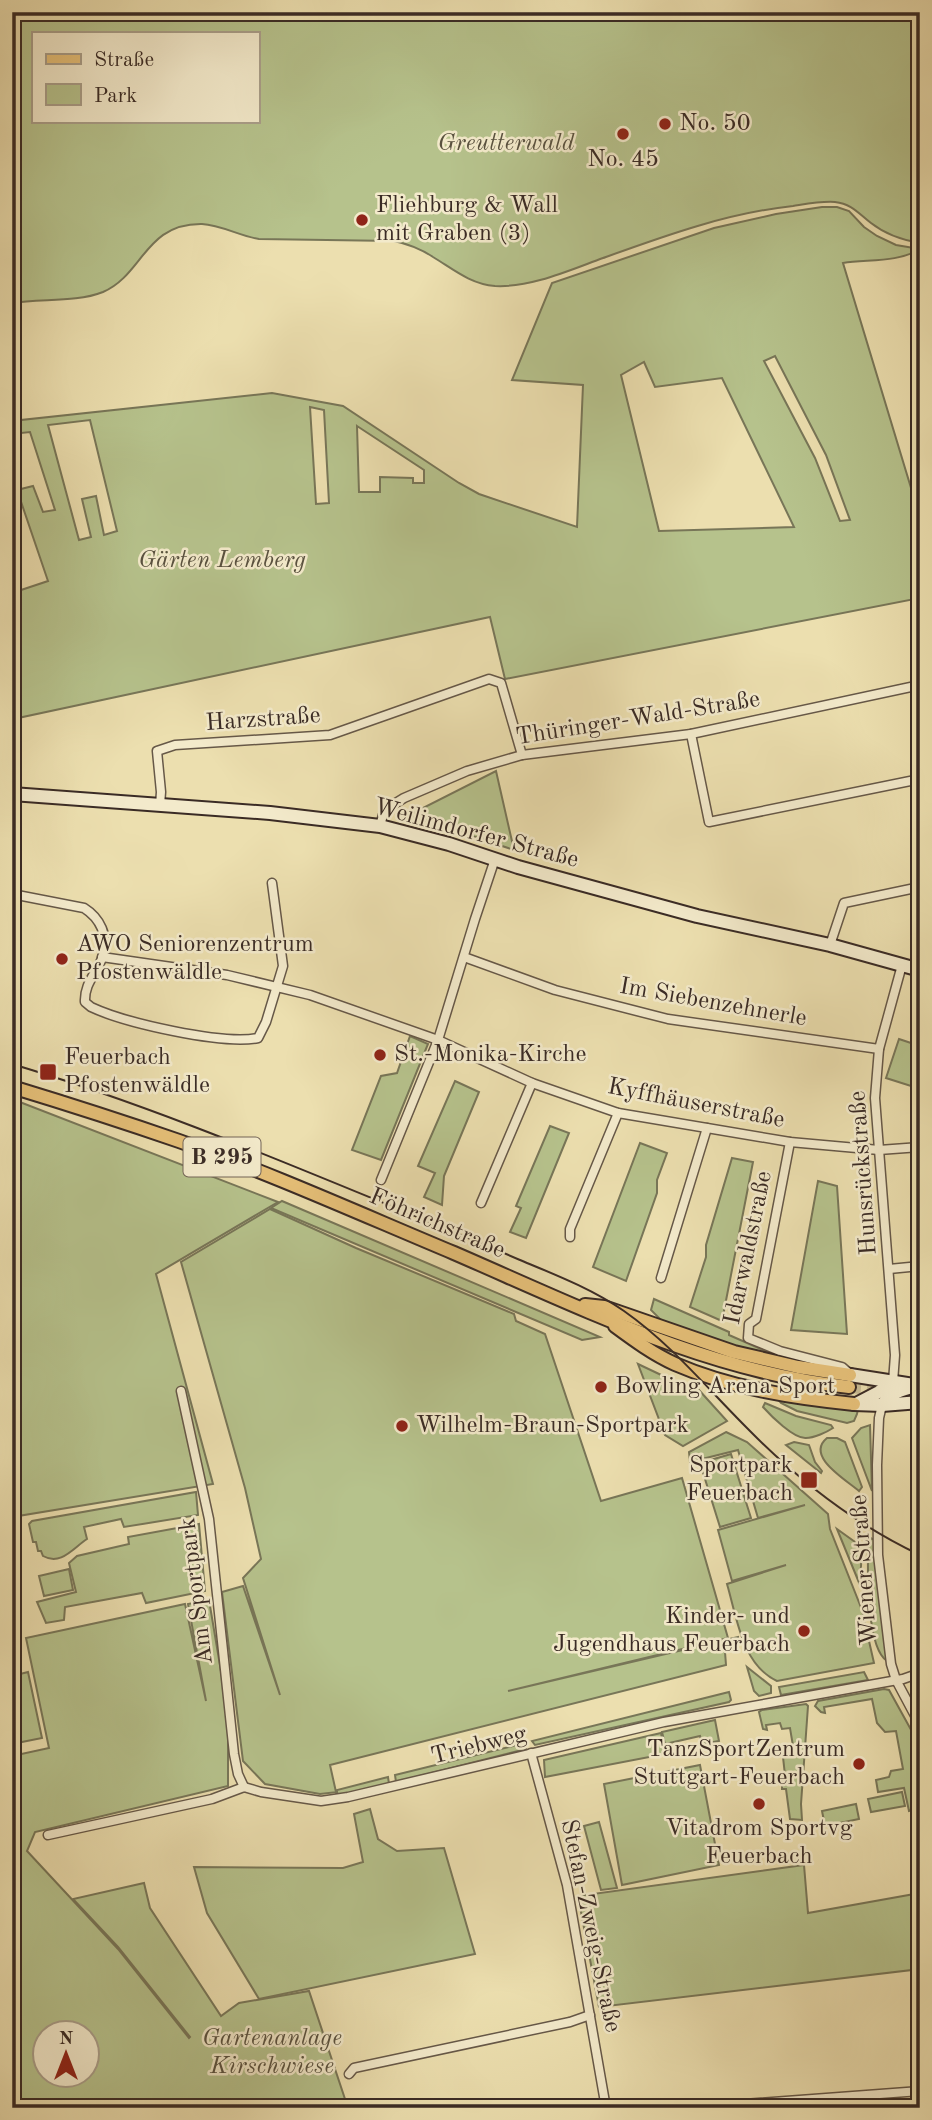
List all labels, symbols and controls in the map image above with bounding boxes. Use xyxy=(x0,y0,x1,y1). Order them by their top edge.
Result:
legend xyxy=(32,32,259,122)
text: Straße xyxy=(94,50,154,71)
text: Park xyxy=(94,86,137,107)
place label: No. 50 xyxy=(679,112,751,136)
marker: No. 50 xyxy=(657,116,673,132)
marker: No. 45 xyxy=(615,126,631,142)
park label: Greutterwald xyxy=(438,132,575,156)
place label: No. 45 xyxy=(587,148,659,172)
place label: Fliehburg & Wall mit Graben (3) xyxy=(376,194,558,246)
marker: Fliehburg & Wall mit Graben (3) xyxy=(354,212,370,228)
park label: Gärten Lemberg xyxy=(138,549,306,573)
street label: Thüringer-Wald-Straße xyxy=(514,688,762,750)
street label: Harzstraße xyxy=(205,704,321,736)
street label: Weilimdorfer Straße xyxy=(371,795,581,873)
place label: AWO Seniorenzentrum Pfostenwäldle xyxy=(76,933,314,985)
marker: AWO Seniorenzentrum Pfostenwäldle xyxy=(54,951,70,967)
street label: Im Siebenzehnerle xyxy=(617,975,809,1031)
place label: St.-Monika-Kirche xyxy=(394,1043,587,1067)
place label: Feuerbach Pfostenwäldle xyxy=(64,1046,210,1098)
marker: St.-Monika-Kirche xyxy=(372,1047,388,1063)
marker: Feuerbach Pfostenwäldle xyxy=(38,1062,58,1082)
street label: Kyffhäuserstraße xyxy=(605,1075,787,1133)
street label: Hunsrückstraße xyxy=(846,1090,882,1256)
road number: B 295 xyxy=(184,1138,260,1176)
street label: Idarwaldstraße xyxy=(721,1169,777,1327)
street label: Föhrichstraße xyxy=(365,1185,509,1263)
place label: Bowling Arena Sport xyxy=(615,1375,836,1399)
marker: Bowling Arena Sport xyxy=(593,1379,609,1395)
place label: Wilhelm-Braun-Sportpark xyxy=(416,1414,689,1438)
marker: Wilhelm-Braun-Sportpark xyxy=(394,1418,410,1434)
place label: Sportpark Feuerbach xyxy=(686,1454,793,1506)
marker: Sportpark Feuerbach xyxy=(799,1470,819,1490)
street label: Wiener Straße xyxy=(848,1494,882,1646)
street label: Am Sportpark xyxy=(176,1516,218,1666)
place label: Kinder- und Jugendhaus Feuerbach xyxy=(553,1605,790,1657)
marker: Kinder- und Jugendhaus Feuerbach xyxy=(796,1623,812,1639)
street label: Triebweg xyxy=(429,1723,529,1769)
place label: TanzSportZentrum Stuttgart-Feuerbach xyxy=(633,1738,845,1790)
marker: TanzSportZentrum Stuttgart-Feuerbach xyxy=(851,1756,867,1772)
marker: Vitadrom Sportvg Feuerbach xyxy=(751,1796,767,1812)
street label: Stefan-Zweig-Straße xyxy=(556,1817,624,2035)
place label: Vitadrom Sportvg Feuerbach xyxy=(665,1817,853,1869)
north arrow xyxy=(32,2018,102,2088)
park label: Gartenanlage Kirschwiese xyxy=(202,2027,342,2079)
text: N xyxy=(59,2030,74,2049)

